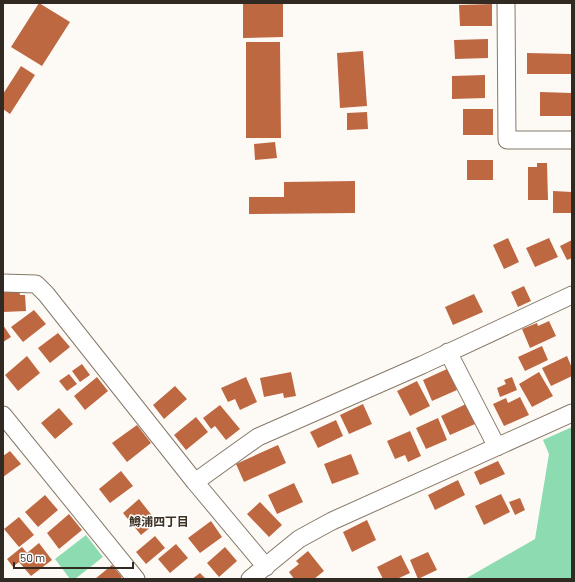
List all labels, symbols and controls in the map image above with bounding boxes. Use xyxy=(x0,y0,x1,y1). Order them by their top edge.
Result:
district label: 鱒浦四丁目 xyxy=(129,514,189,528)
scale bar xyxy=(14,544,133,570)
text: 50 m xyxy=(20,550,45,564)

